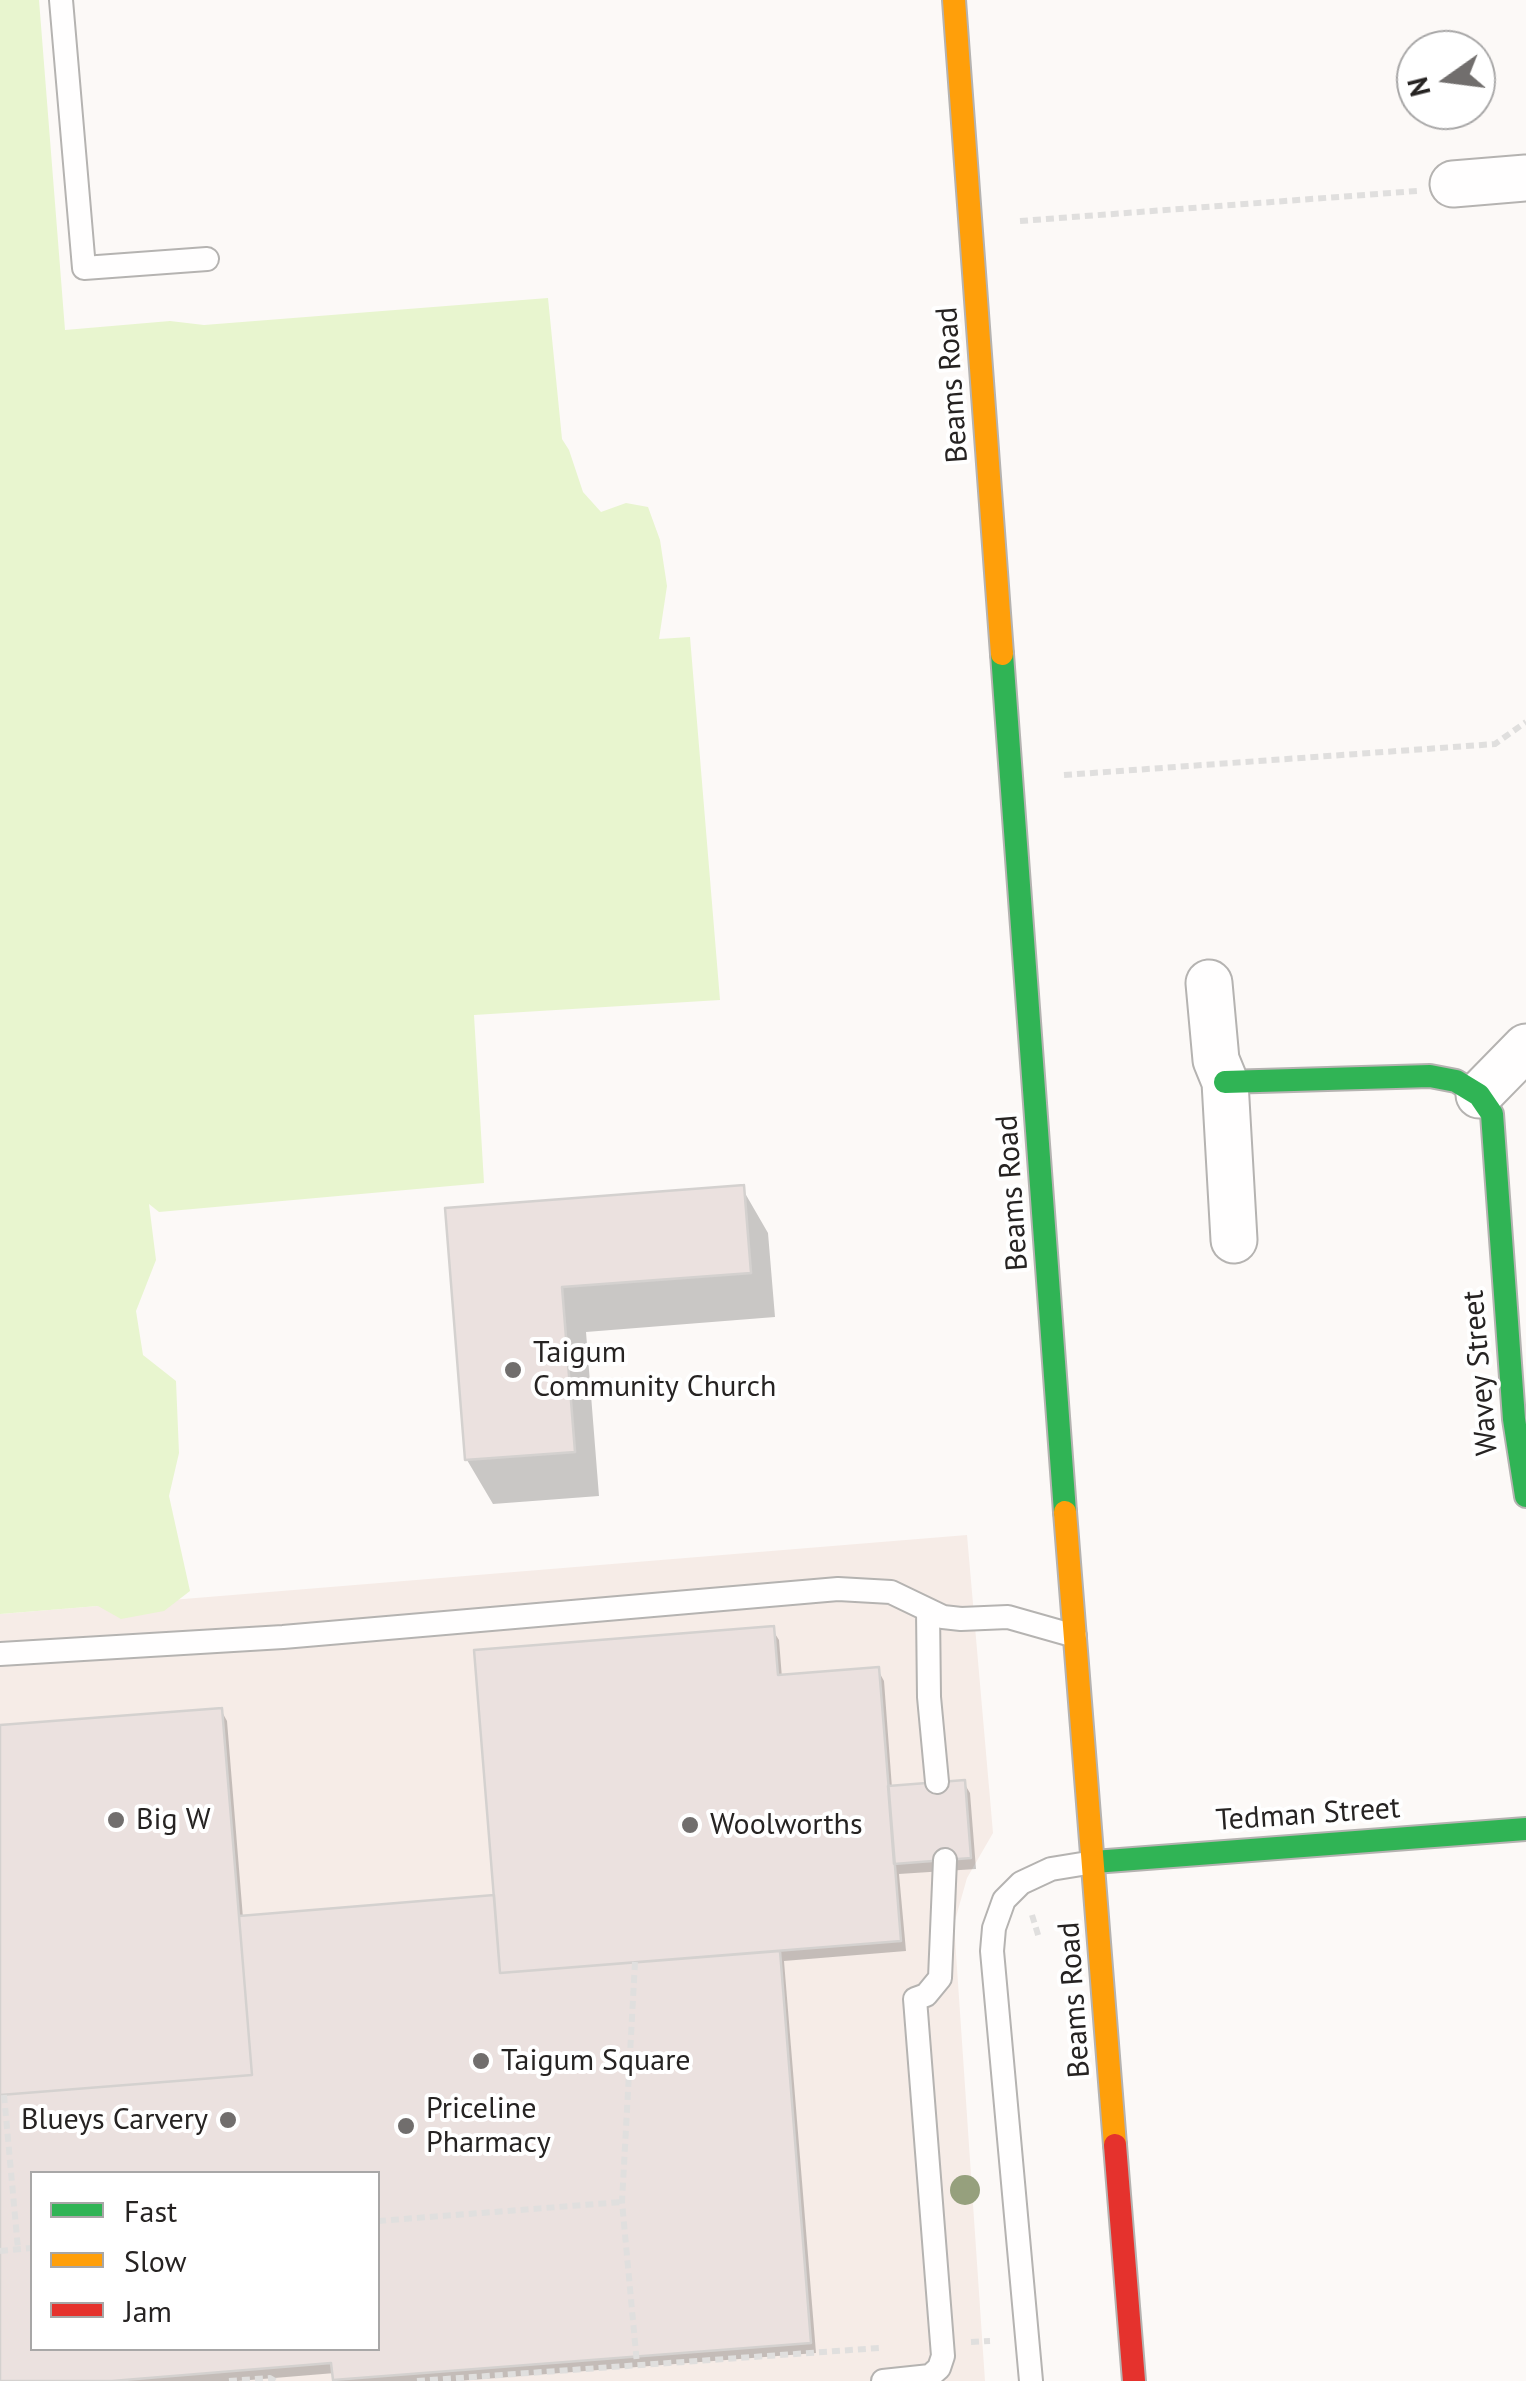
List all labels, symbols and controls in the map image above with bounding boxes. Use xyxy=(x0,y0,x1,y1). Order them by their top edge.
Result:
north arrow xyxy=(1396,30,1496,130)
text: N xyxy=(1398,73,1439,100)
street label: Beams Road xyxy=(930,306,976,464)
street label: Beams Road xyxy=(990,1114,1036,1272)
street label: Wavey Street xyxy=(1456,1289,1506,1457)
place label: Taigum Community Church xyxy=(533,1335,777,1406)
marker: Taigum Community Church xyxy=(502,1359,524,1381)
street label: Tedman Street xyxy=(1215,1791,1401,1839)
place label: Big W xyxy=(136,1802,211,1838)
place label: Woolworths xyxy=(710,1807,863,1843)
marker: Big W xyxy=(105,1809,127,1831)
marker: Woolworths xyxy=(679,1814,701,1836)
street label: Beams Road xyxy=(1052,1921,1098,2079)
place label: Taigum Square xyxy=(501,2043,691,2079)
marker: Taigum Square xyxy=(470,2050,492,2072)
place label: Priceline Pharmacy xyxy=(426,2091,551,2162)
place label: Blueys Carvery xyxy=(21,2102,208,2138)
marker: Blueys Carvery xyxy=(217,2109,239,2131)
marker: Priceline Pharmacy xyxy=(395,2115,417,2137)
legend xyxy=(30,2171,380,2351)
text: Fast xyxy=(124,2191,177,2230)
text: Slow xyxy=(124,2241,187,2280)
text: Jam xyxy=(124,2291,172,2330)

